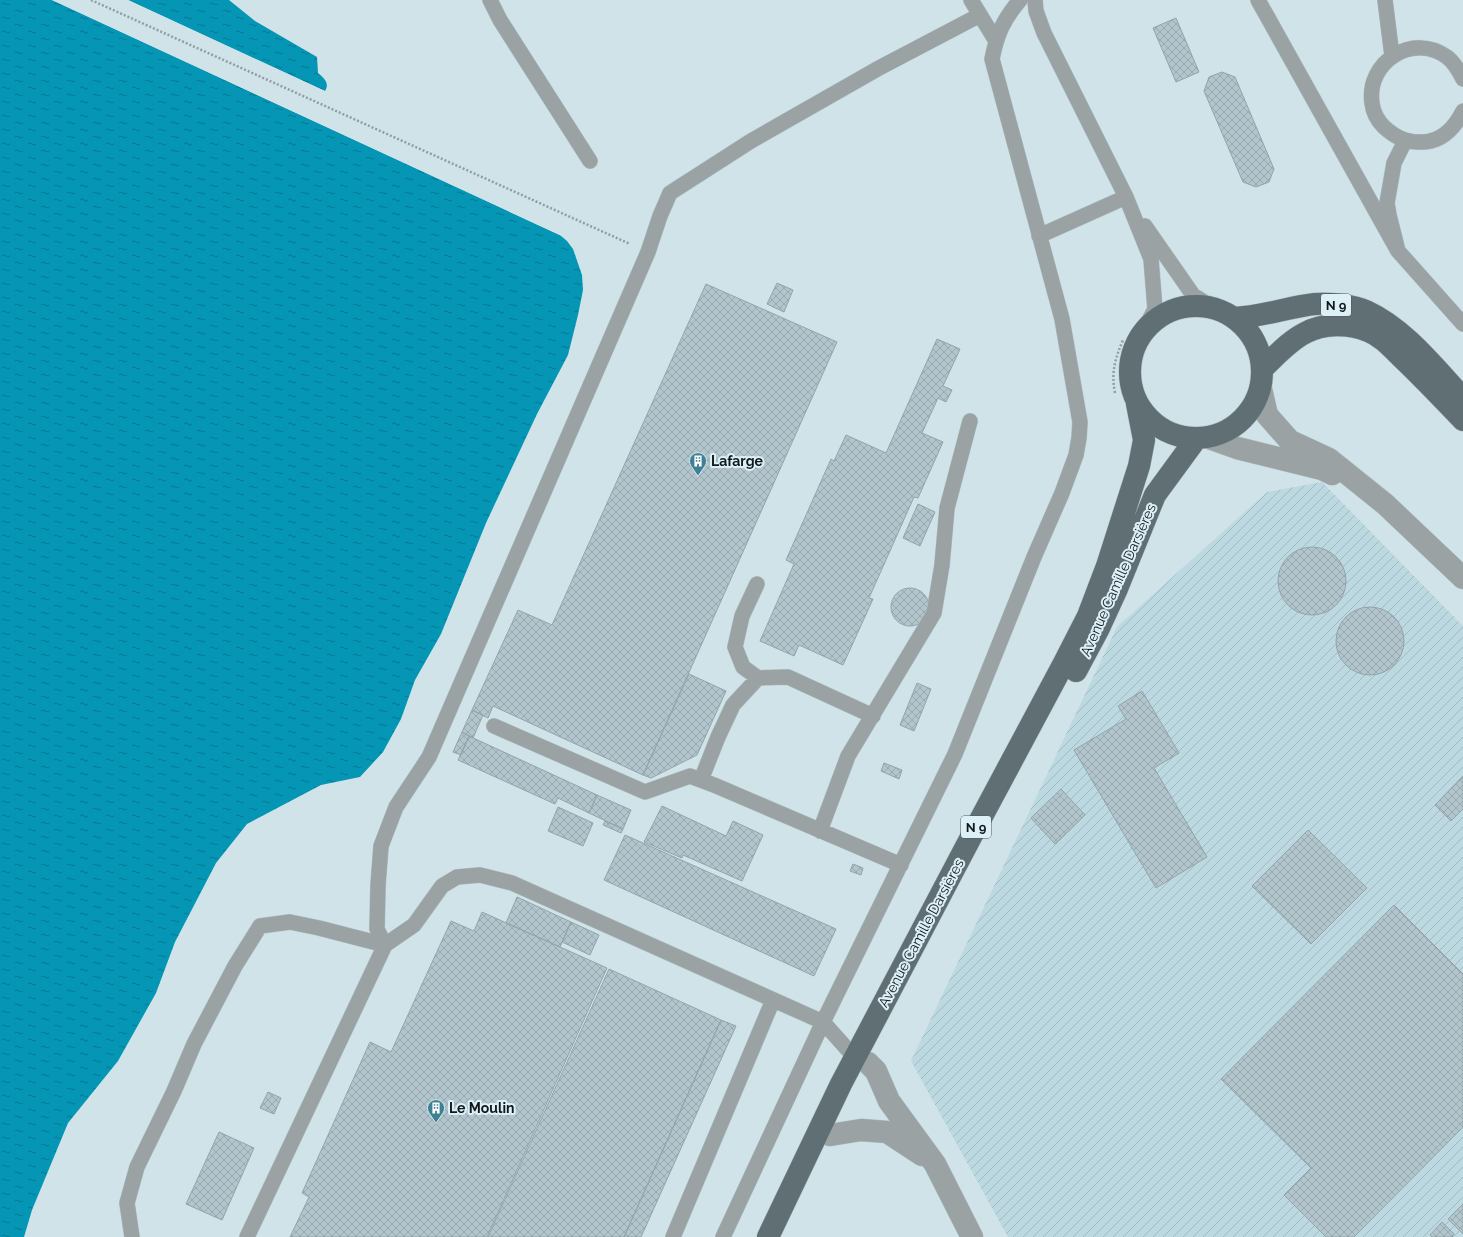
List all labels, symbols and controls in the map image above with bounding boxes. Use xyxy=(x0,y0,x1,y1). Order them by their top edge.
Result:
road number: N 9 xyxy=(1321,294,1351,316)
building icon: Lafarge xyxy=(688,451,708,476)
place label: Lafarge xyxy=(711,453,764,469)
street label: Avenue Camille Darsières xyxy=(1077,501,1159,659)
road number: N 9 xyxy=(961,816,991,838)
street label: Avenue Camille Darsières xyxy=(875,856,967,1010)
building icon: Le Moulin xyxy=(426,1098,446,1123)
place label: Le Moulin xyxy=(449,1100,514,1116)

